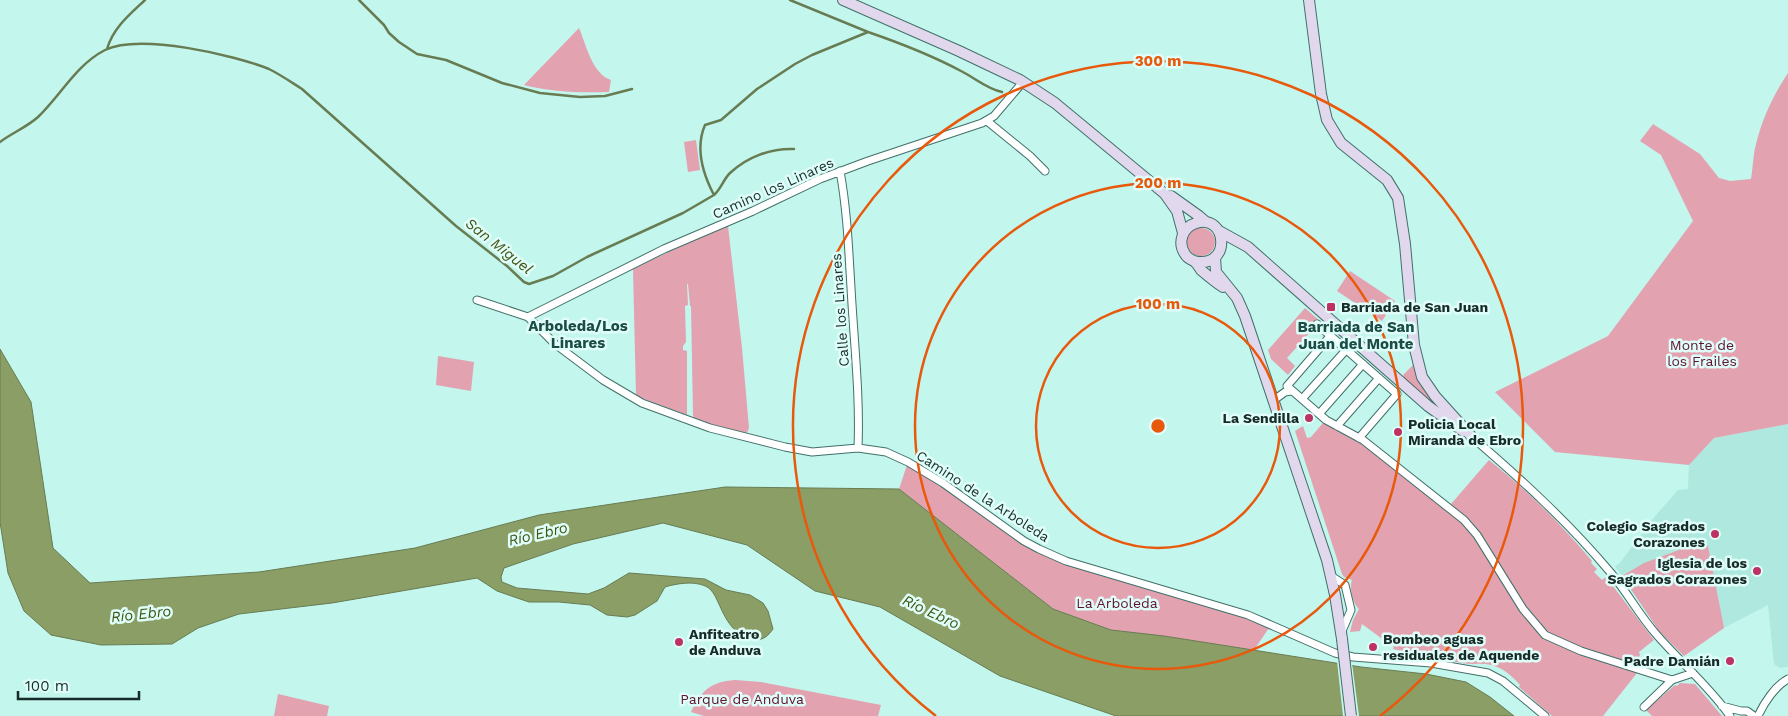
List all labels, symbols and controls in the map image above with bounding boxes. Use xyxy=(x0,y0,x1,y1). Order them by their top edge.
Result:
text: 300 m xyxy=(1135,52,1181,70)
street label: Camino los Linares xyxy=(710,154,836,222)
text: 200 m xyxy=(1135,174,1181,192)
water label: San Miguel xyxy=(462,214,537,278)
street label: Calle los Linares xyxy=(828,253,852,367)
text: 100 m xyxy=(1136,295,1180,313)
place label: Barriada de San Juan xyxy=(1341,299,1488,315)
marker: Barriada de San Juan xyxy=(1325,301,1337,313)
district label: Arboleda/Los Linares xyxy=(528,317,628,352)
district label: Barriada de San Juan del Monte xyxy=(1297,318,1415,353)
park label: Monte de los Frailes xyxy=(1667,337,1737,369)
place label: La Sendilla xyxy=(1223,410,1300,426)
marker: La Sendilla xyxy=(1303,412,1315,424)
place label: Policia Local Miranda de Ebro xyxy=(1408,416,1521,448)
centre of rings xyxy=(1149,417,1167,435)
marker: Policia Local Miranda de Ebro xyxy=(1392,426,1404,438)
street label: Camino de la Arboleda xyxy=(913,447,1053,545)
water label: Río Ebro xyxy=(507,518,570,550)
place label: Colegio Sagrados Corazones xyxy=(1586,518,1706,550)
marker: Colegio Sagrados Corazones xyxy=(1709,528,1721,540)
place label: Iglesia de los Sagrados Corazones xyxy=(1608,555,1748,587)
marker: Iglesia de los Sagrados Corazones xyxy=(1751,565,1763,577)
water label: Río Ebro xyxy=(900,591,962,633)
park label: La Arboleda xyxy=(1076,595,1158,611)
water label: Río Ebro xyxy=(110,602,172,626)
place label: Anfiteatro de Anduva xyxy=(689,626,762,658)
place label: Bombeo aguas residuales de Aquende xyxy=(1383,631,1539,663)
marker: Anfiteatro de Anduva xyxy=(673,636,685,648)
marker: Bombeo aguas residuales de Aquende xyxy=(1367,641,1379,653)
place label: Padre Damián xyxy=(1624,653,1720,669)
marker: Padre Damián xyxy=(1724,655,1736,667)
scale bar xyxy=(18,668,139,700)
text: 100 m xyxy=(25,677,69,695)
park label: Parque de Anduva xyxy=(680,691,804,707)

